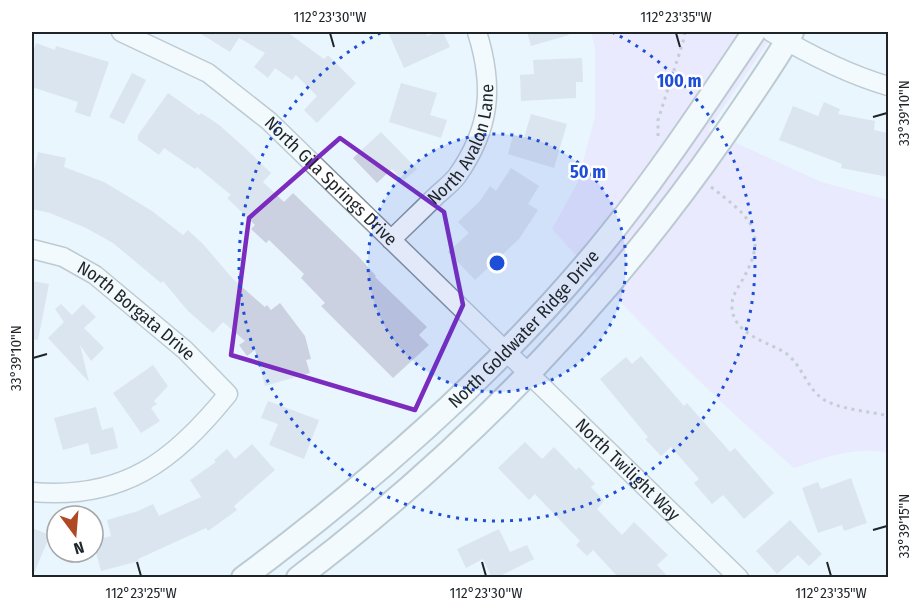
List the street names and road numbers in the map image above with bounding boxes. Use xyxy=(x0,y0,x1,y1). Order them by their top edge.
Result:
street label: North Avalon Lane xyxy=(423,84,498,209)
street label: North Gila Springs Drive xyxy=(260,112,402,250)
street label: North Goldwater Ridge Drive xyxy=(444,245,604,413)
street label: North Borgata Drive xyxy=(73,256,200,365)
street label: North Twilight Way xyxy=(571,414,685,525)

